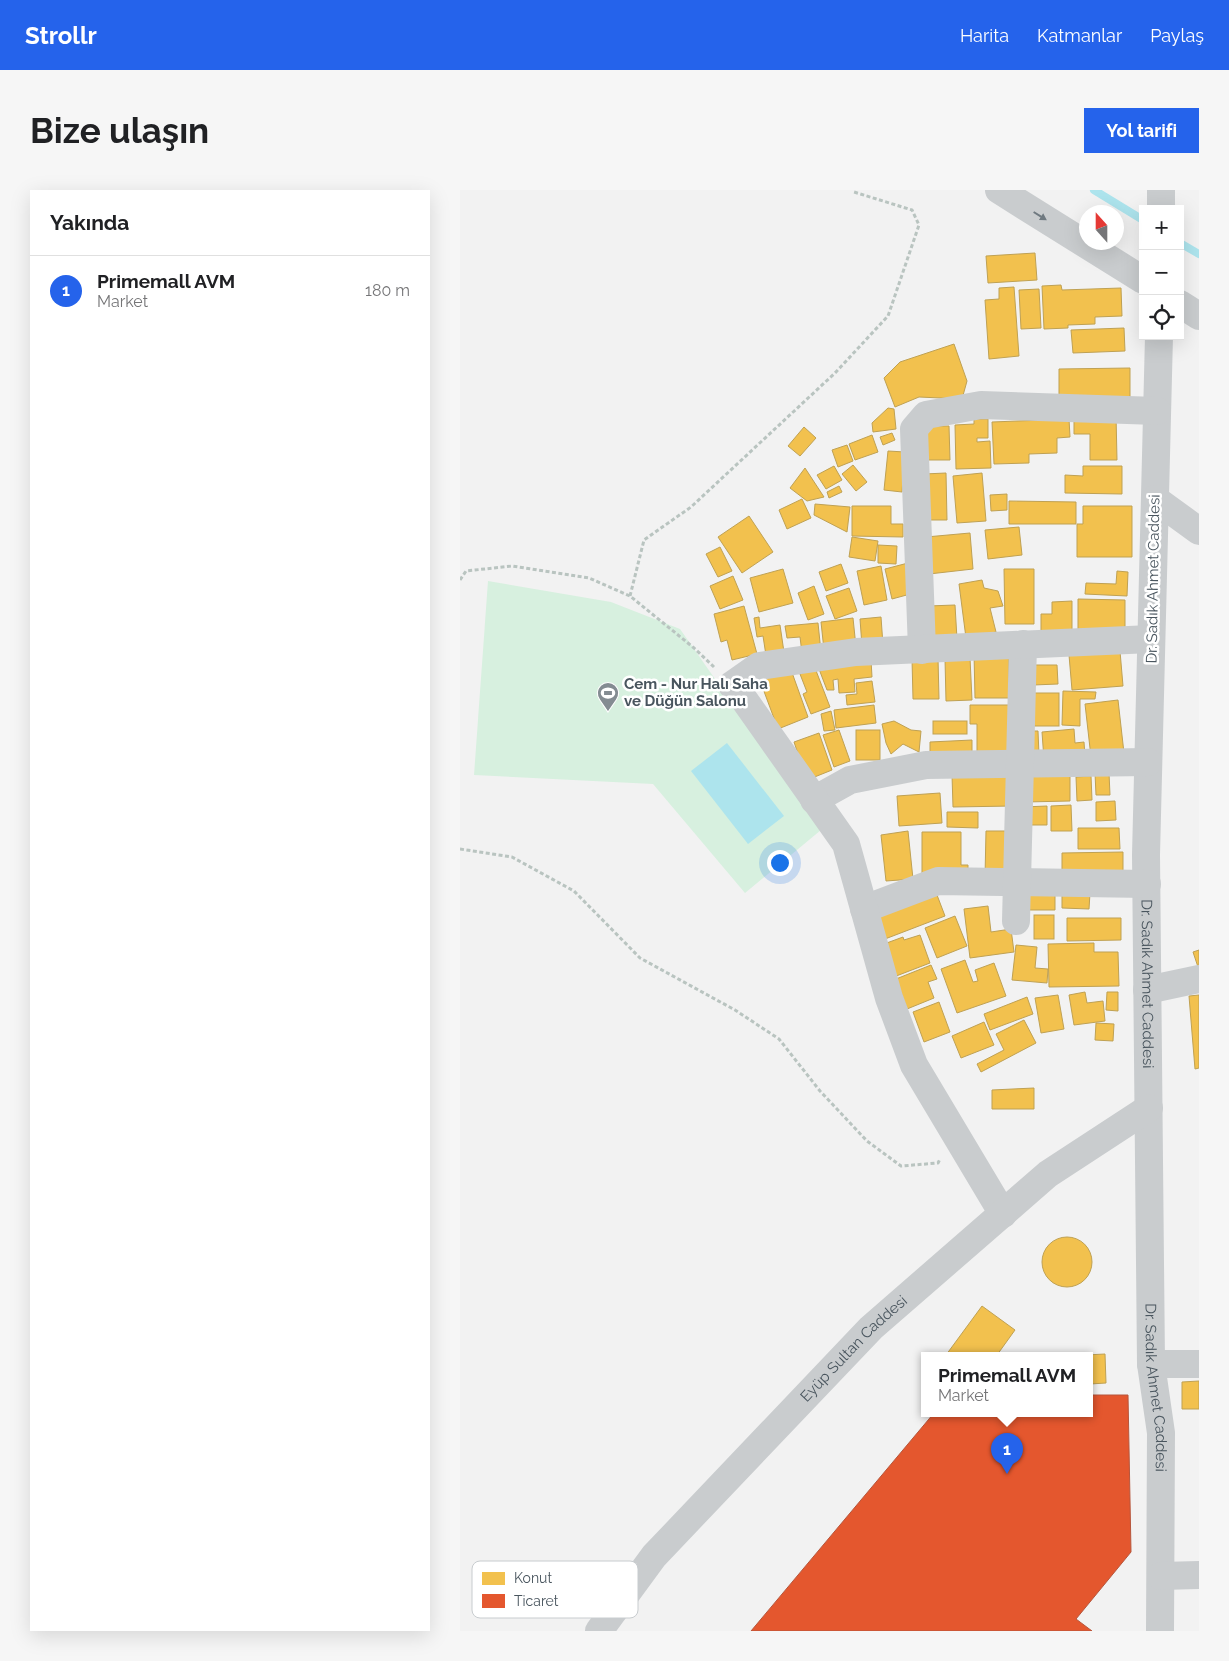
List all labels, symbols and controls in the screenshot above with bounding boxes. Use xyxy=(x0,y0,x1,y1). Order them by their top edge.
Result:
text: Strollr xyxy=(25,21,97,50)
text: Harita xyxy=(960,25,1009,46)
text: Katmanlar xyxy=(1037,25,1122,46)
text: Paylaş xyxy=(1150,25,1204,46)
button: Yol tarifi xyxy=(1084,108,1199,153)
text: Bize ulaşın xyxy=(30,110,209,151)
north arrow xyxy=(1079,205,1124,250)
map controls xyxy=(1139,205,1184,340)
button: + xyxy=(1139,205,1184,250)
text: Yakında xyxy=(50,210,129,235)
one-way arrow xyxy=(1034,211,1047,220)
button: − xyxy=(1139,250,1184,295)
text: Primemall AVM xyxy=(97,270,235,292)
text: 1 xyxy=(62,281,70,300)
text: 180 m xyxy=(365,281,410,300)
text: Market xyxy=(97,292,148,311)
button: locate xyxy=(1139,295,1184,340)
street label: Dr. Sadık Ahmet Caddesi xyxy=(1143,494,1163,664)
place label: Cem - Nur Halı Saha ve Düğün Salonu xyxy=(624,675,768,710)
sports icon: Cem - Nur Halı Saha ve Düğün Salonu xyxy=(596,681,620,712)
your location xyxy=(767,850,793,876)
street label: Dr. Sadık Ahmet Caddesi xyxy=(1137,899,1157,1069)
street label: Eyüp Sultan Caddesi xyxy=(797,1292,911,1406)
street label: Dr. Sadık Ahmet Caddesi xyxy=(1141,1303,1170,1472)
popup xyxy=(921,1352,1093,1417)
text: Primemall AVM xyxy=(938,1364,1076,1386)
text: Market xyxy=(938,1386,989,1405)
pin: 1 xyxy=(991,1433,1023,1474)
legend xyxy=(472,1561,638,1618)
text: Konut xyxy=(514,1570,552,1586)
text: Ticaret xyxy=(514,1593,559,1609)

